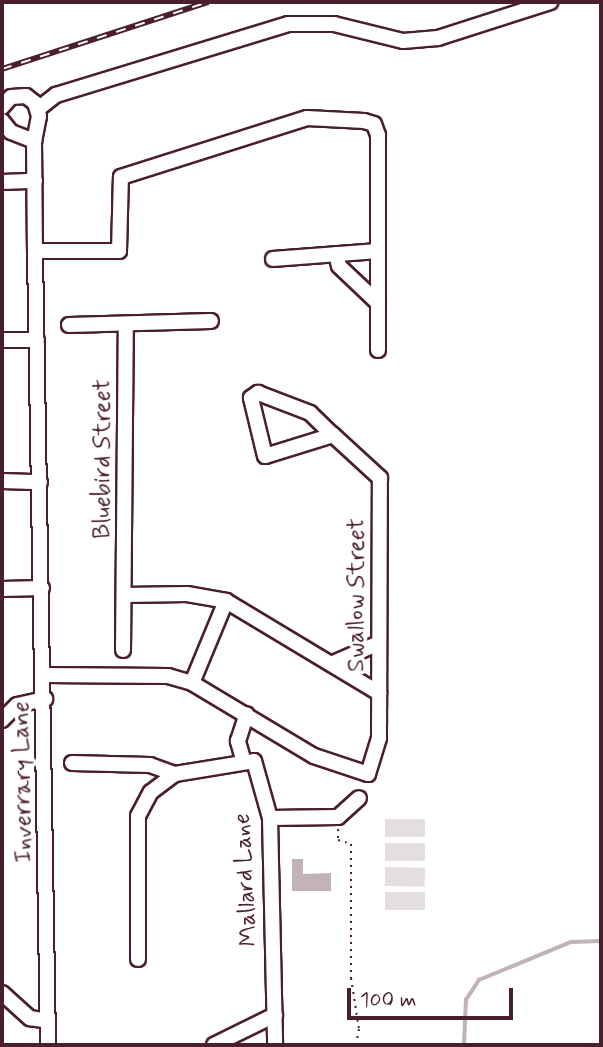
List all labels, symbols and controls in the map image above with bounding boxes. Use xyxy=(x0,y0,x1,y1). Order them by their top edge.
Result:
street label: Bluebird Street xyxy=(89,380,117,538)
street label: Swallow Street xyxy=(343,519,371,671)
street label: Inverrary Lane xyxy=(7,701,39,863)
street label: Mallard Lane xyxy=(228,812,264,948)
scale bar xyxy=(351,974,517,1018)
text: 100 m xyxy=(360,986,416,1014)

